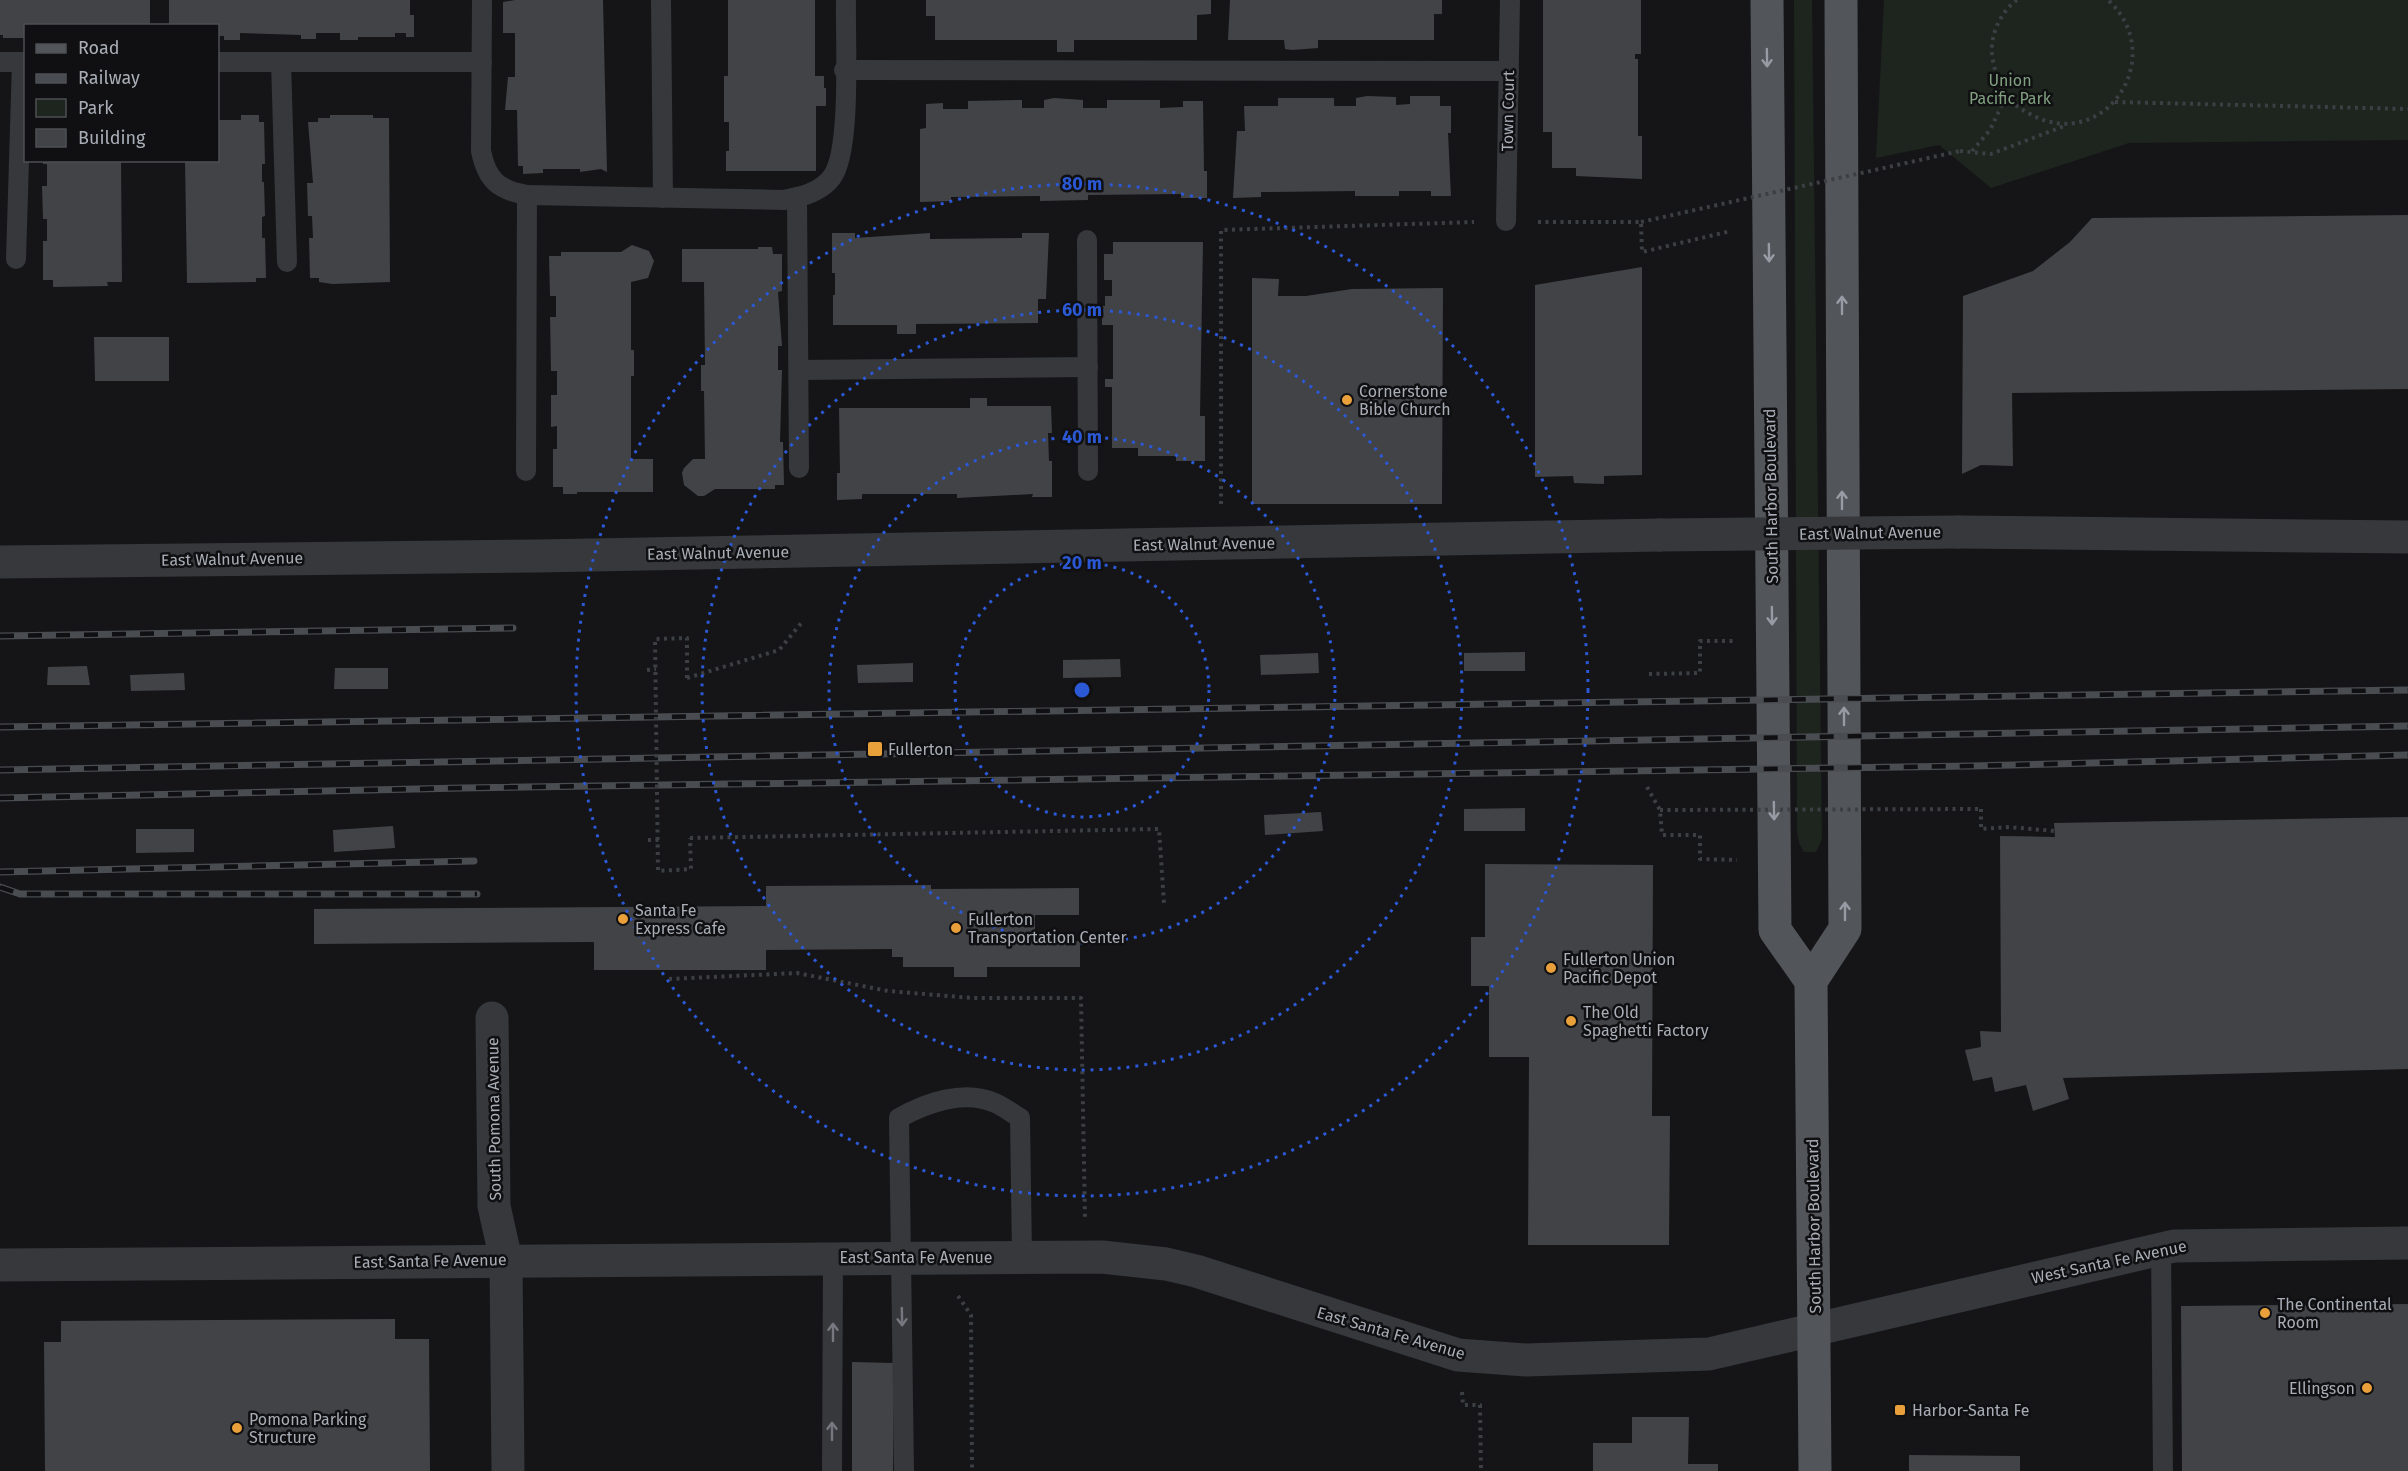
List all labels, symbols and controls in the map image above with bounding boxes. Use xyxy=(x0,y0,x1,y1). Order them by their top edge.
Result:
legend xyxy=(24,24,219,162)
text: Road xyxy=(78,37,120,59)
one-way arrow xyxy=(1761,48,1773,68)
text: Railway xyxy=(78,67,140,89)
street label: Town Court xyxy=(1498,70,1518,152)
park label: Union Pacific Park xyxy=(1969,71,2052,108)
text: Park xyxy=(78,97,114,119)
text: Building xyxy=(78,127,146,149)
text: 80 m xyxy=(1062,173,1102,195)
one-way arrow xyxy=(1763,243,1775,263)
one-way arrow xyxy=(1836,296,1848,316)
text: 60 m xyxy=(1062,299,1102,321)
place label: Cornerstone Bible Church xyxy=(1359,382,1451,419)
marker: Cornerstone Bible Church xyxy=(1340,393,1354,407)
street label: South Harbor Boulevard xyxy=(1760,408,1782,584)
text: 40 m xyxy=(1062,426,1102,448)
one-way arrow xyxy=(1836,491,1848,511)
street label: East Walnut Avenue xyxy=(1799,522,1941,544)
street label: East Walnut Avenue xyxy=(1133,533,1275,555)
street label: East Walnut Avenue xyxy=(647,542,789,564)
street label: East Walnut Avenue xyxy=(161,548,303,570)
text: 20 m xyxy=(1062,552,1102,574)
one-way arrow xyxy=(1766,606,1778,626)
centre of rings xyxy=(1072,680,1092,700)
one-way arrow xyxy=(1838,707,1850,727)
marker: Fullerton xyxy=(866,740,884,758)
place label: Fullerton xyxy=(888,740,953,759)
one-way arrow xyxy=(1768,801,1780,821)
place label: Santa Fe Express Cafe xyxy=(635,901,726,938)
one-way arrow xyxy=(1839,902,1851,922)
place label: Fullerton Transportation Center xyxy=(968,910,1128,947)
marker: Santa Fe Express Cafe xyxy=(616,912,630,926)
marker: Fullerton Transportation Center xyxy=(949,921,963,935)
place label: Fullerton Union Pacific Depot xyxy=(1563,950,1675,987)
marker: Fullerton Union Pacific Depot xyxy=(1544,961,1558,975)
place label: The Old Spaghetti Factory xyxy=(1583,1003,1709,1040)
marker: The Old Spaghetti Factory xyxy=(1564,1014,1578,1028)
street label: South Pomona Avenue xyxy=(483,1037,505,1201)
street label: South Harbor Boulevard xyxy=(1803,1138,1825,1314)
street label: West Santa Fe Avenue xyxy=(2030,1236,2188,1288)
street label: East Santa Fe Avenue xyxy=(839,1248,993,1267)
street label: East Santa Fe Avenue xyxy=(353,1250,507,1272)
place label: The Continental Room xyxy=(2277,1295,2392,1332)
street label: East Santa Fe Avenue xyxy=(1315,1303,1467,1363)
one-way arrow xyxy=(896,1306,908,1326)
marker: The Continental Room xyxy=(2258,1306,2272,1320)
one-way arrow xyxy=(827,1323,839,1343)
place label: Ellingson xyxy=(2289,1379,2355,1398)
marker: Ellingson xyxy=(2360,1381,2374,1395)
place label: Harbor-Santa Fe xyxy=(1912,1401,2030,1420)
marker: Harbor-Santa Fe xyxy=(1893,1403,1907,1417)
place label: Pomona Parking Structure xyxy=(249,1410,367,1447)
marker: Pomona Parking Structure xyxy=(230,1421,244,1435)
one-way arrow xyxy=(826,1421,838,1441)

